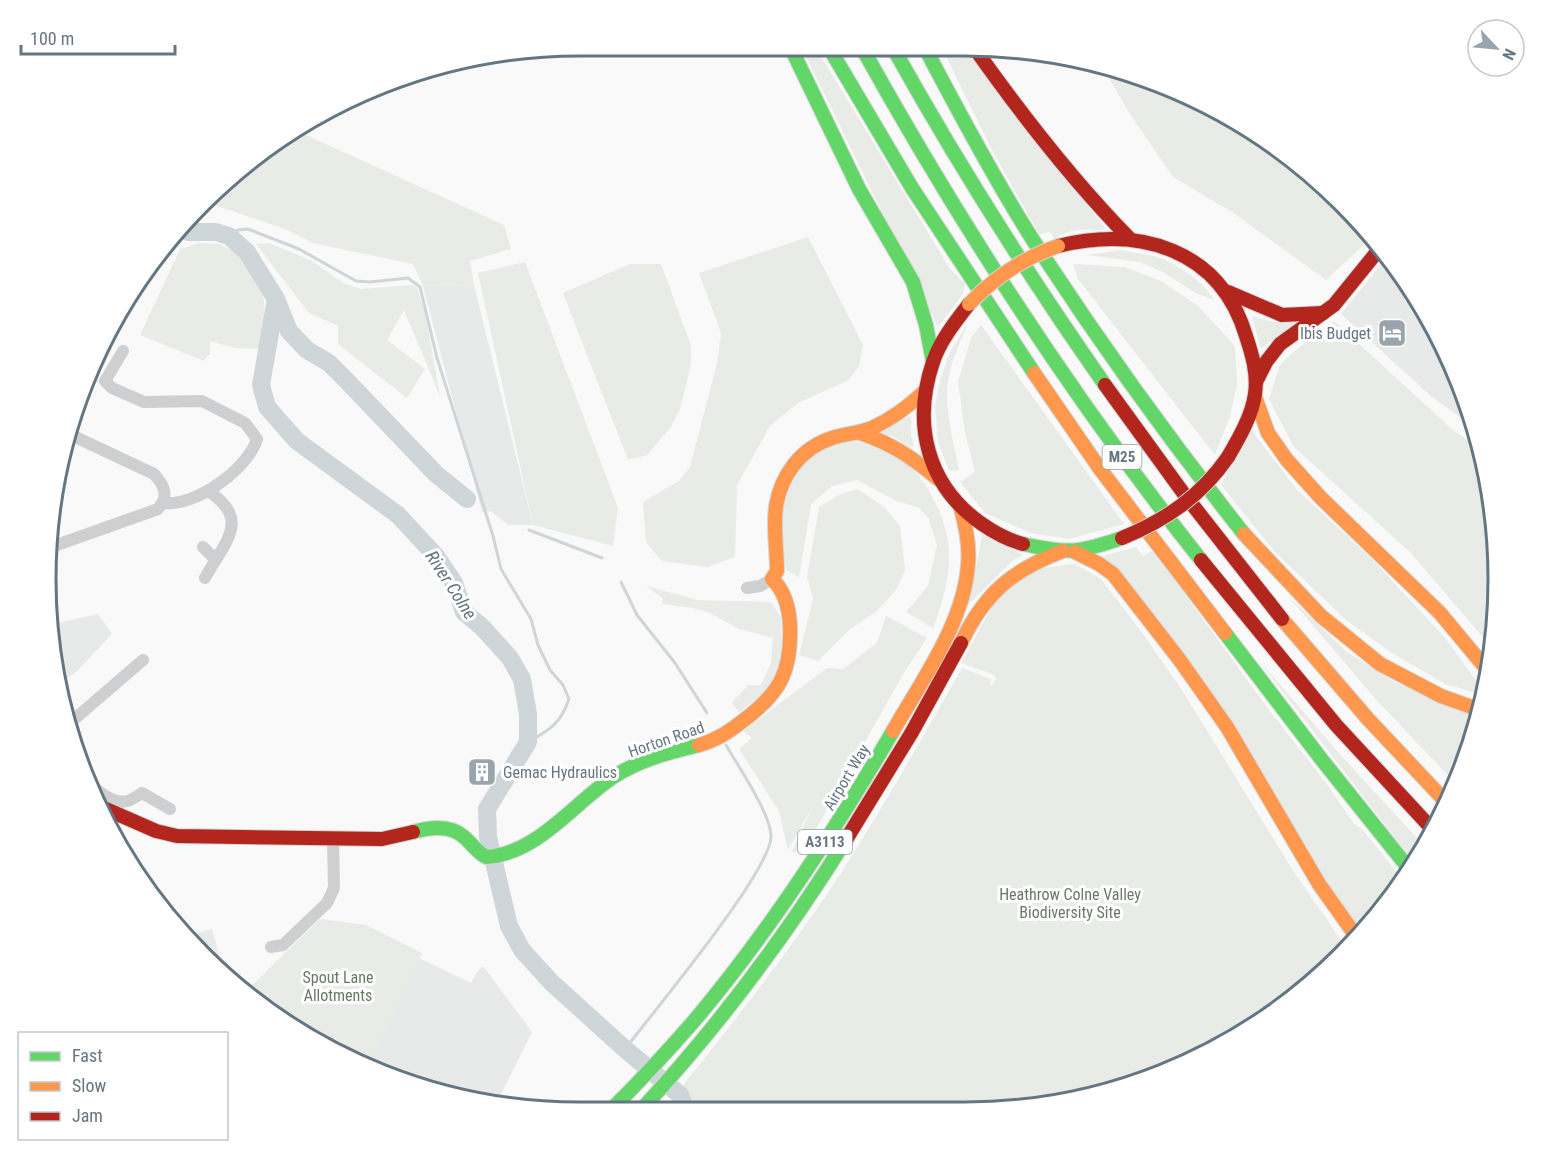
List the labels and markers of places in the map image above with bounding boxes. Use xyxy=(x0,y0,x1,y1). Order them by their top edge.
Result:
hotel icon: Ibis Budget xyxy=(1376,317,1408,349)
place label: Ibis Budget xyxy=(1300,324,1371,343)
building icon: Gemac Hydraulics xyxy=(466,756,498,788)
place label: Gemac Hydraulics xyxy=(503,763,617,782)

